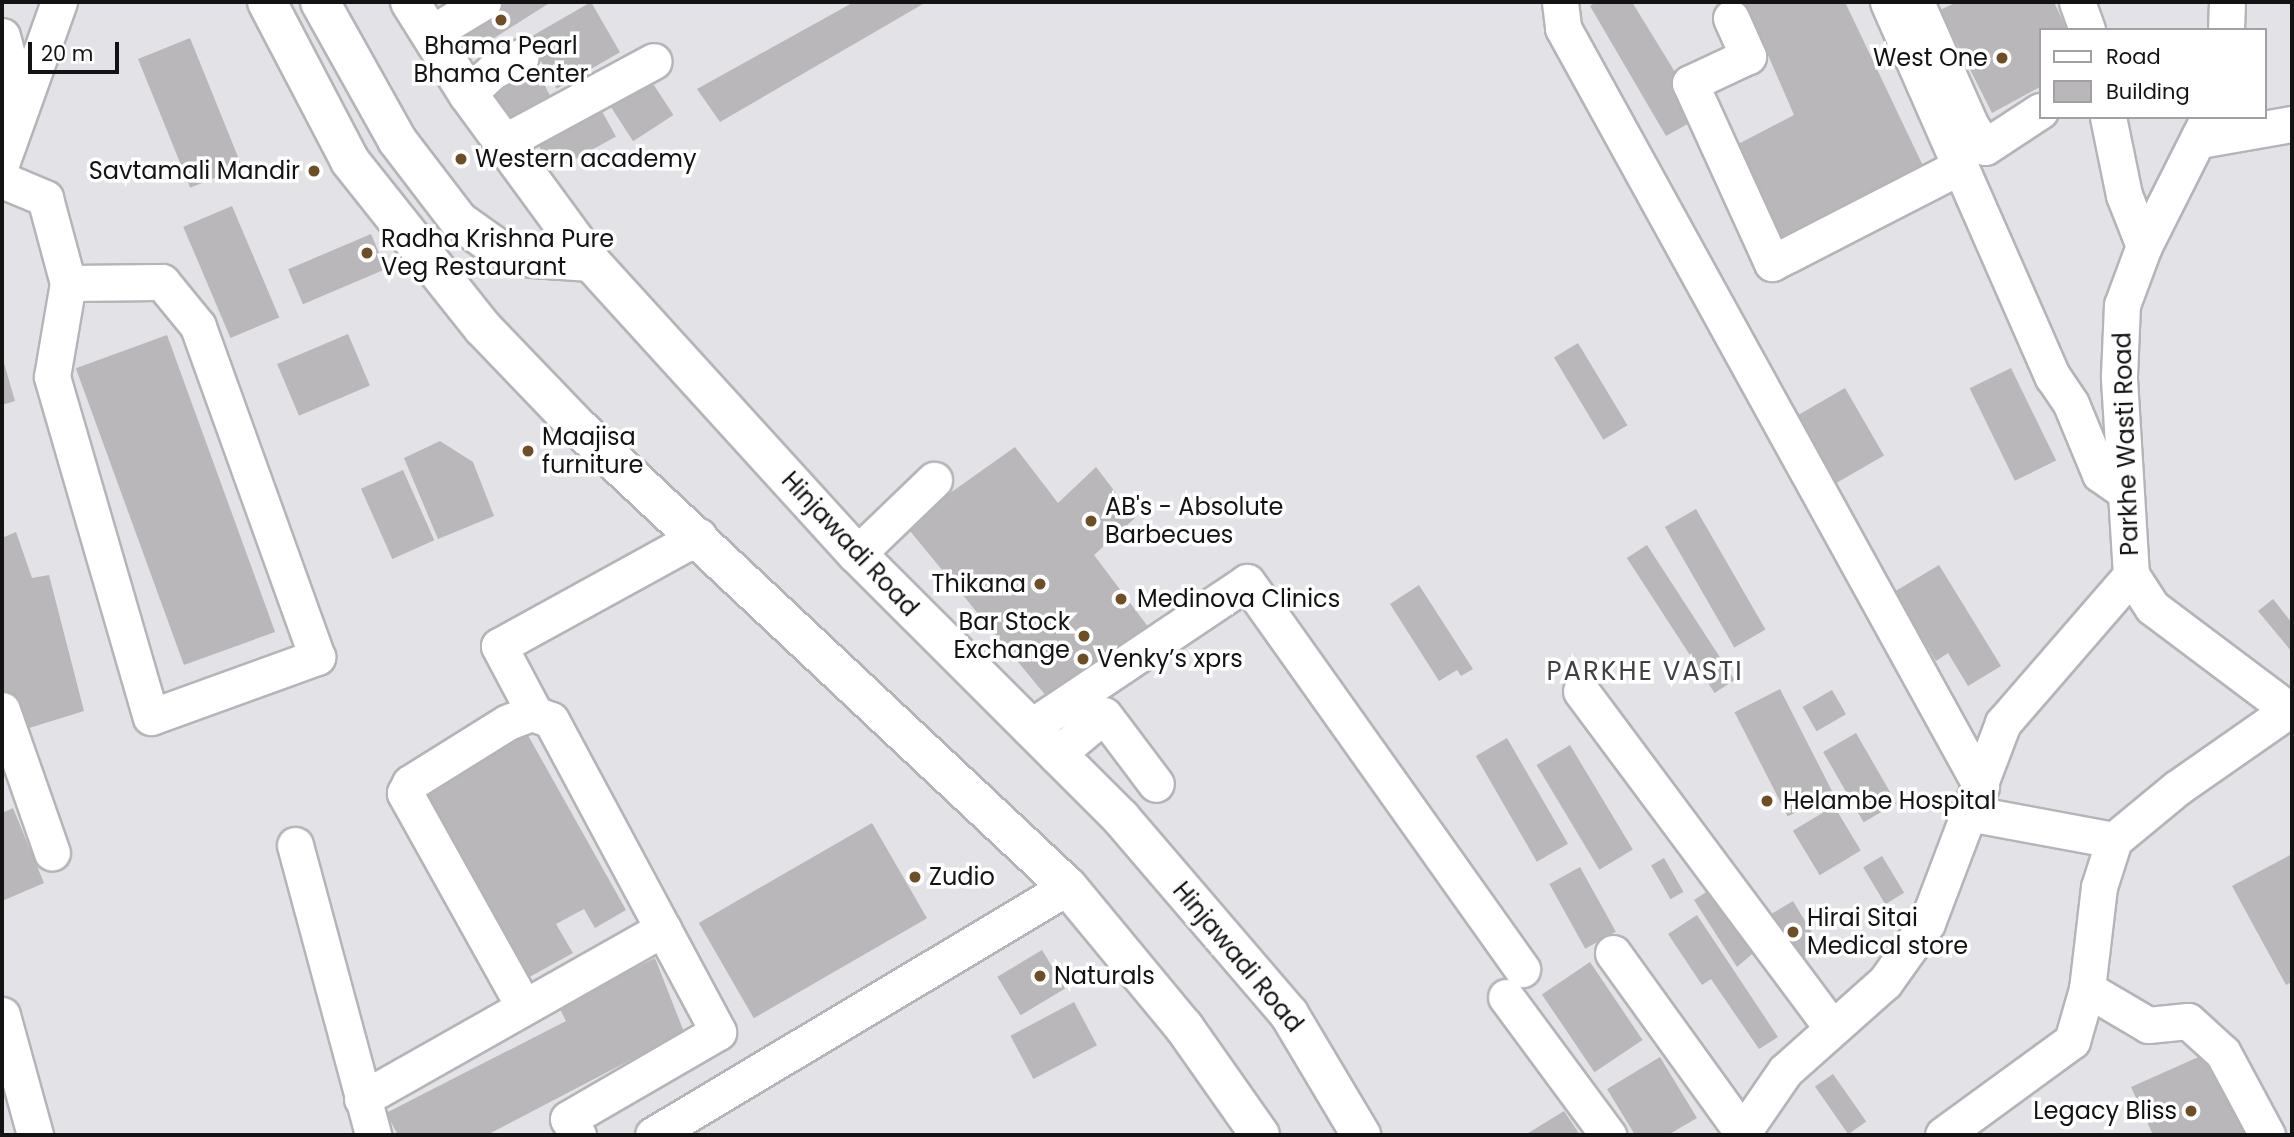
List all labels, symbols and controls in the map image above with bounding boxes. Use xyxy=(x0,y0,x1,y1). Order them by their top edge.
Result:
marker: Bhama Pearl Bhama Center xyxy=(493,12,509,28)
scale bar xyxy=(32,28,122,72)
legend xyxy=(2038,28,2266,119)
place label: Bhama Pearl Bhama Center xyxy=(414,32,588,88)
text: 20 m xyxy=(41,39,94,68)
text: Road xyxy=(2106,42,2161,71)
place label: West One xyxy=(1873,44,1988,72)
marker: West One xyxy=(1994,50,2010,66)
text: Building xyxy=(2106,77,2190,106)
place label: Western academy xyxy=(475,145,697,173)
marker: Western academy xyxy=(453,151,469,167)
place label: Savtamali Mandir xyxy=(89,157,300,185)
marker: Savtamali Mandir xyxy=(306,163,322,179)
place label: Radha Krishna Pure Veg Restaurant xyxy=(381,225,614,281)
marker: Radha Krishna Pure Veg Restaurant xyxy=(359,245,375,261)
street label: Parkhe Wasti Road xyxy=(2108,332,2144,556)
place label: Maajisa furniture xyxy=(542,423,643,479)
marker: Maajisa furniture xyxy=(520,443,536,459)
street label: Hinjawadi Road xyxy=(776,466,924,622)
place label: AB's - Absolute Barbecues xyxy=(1105,493,1283,549)
marker: AB's - Absolute Barbecues xyxy=(1083,513,1099,529)
place label: Thikana xyxy=(932,570,1026,598)
marker: Thikana xyxy=(1032,576,1048,592)
place label: Medinova Clinics xyxy=(1137,585,1340,613)
marker: Medinova Clinics xyxy=(1111,589,1131,609)
place label: Bar Stock Exchange xyxy=(954,608,1070,664)
marker: Bar Stock Exchange xyxy=(1076,628,1092,644)
place label: Venky’s xprs xyxy=(1097,645,1243,673)
marker: Venky’s xprs xyxy=(1075,651,1091,667)
district label: PARKHE VASTI xyxy=(1548,656,1742,688)
place label: Helambe Hospital xyxy=(1783,787,1996,815)
marker: Helambe Hospital xyxy=(1757,791,1777,811)
place label: Zudio xyxy=(929,863,995,891)
marker: Zudio xyxy=(907,869,923,885)
street label: Hinjawadi Road xyxy=(1167,876,1309,1038)
place label: Hirai Sitai Medical store xyxy=(1807,904,1968,960)
marker: Hirai Sitai Medical store xyxy=(1785,924,1801,940)
place label: Naturals xyxy=(1054,962,1155,990)
marker: Naturals xyxy=(1032,968,1048,984)
place label: Legacy Bliss xyxy=(2033,1097,2177,1125)
marker: Legacy Bliss xyxy=(2183,1103,2199,1119)

